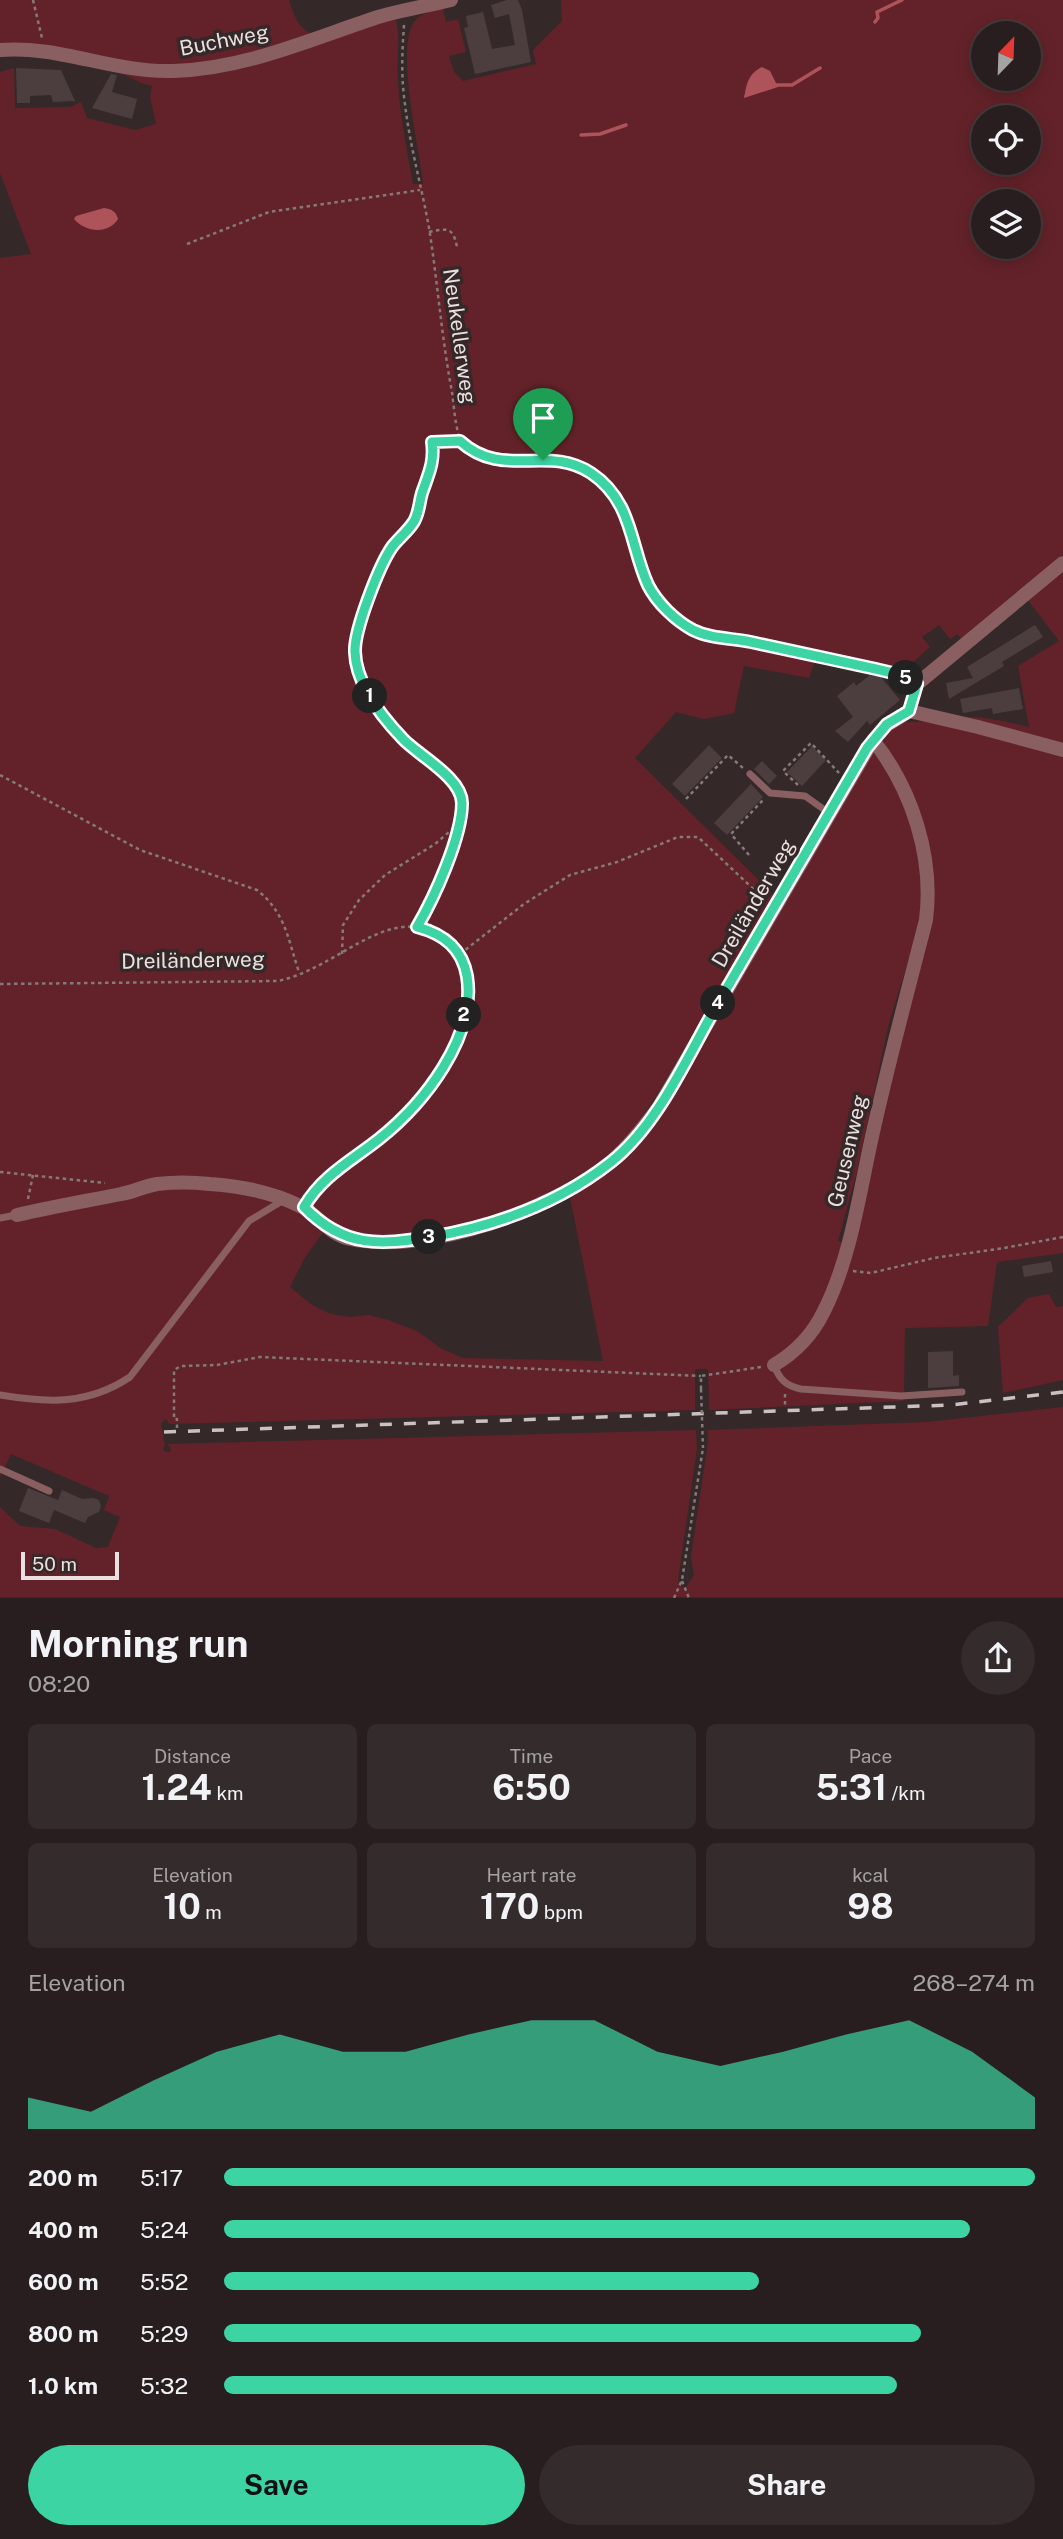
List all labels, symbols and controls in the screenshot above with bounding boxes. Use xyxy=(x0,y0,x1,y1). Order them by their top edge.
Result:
street label: Buchweg xyxy=(177,19,271,61)
north arrow xyxy=(971,21,1041,91)
map controls xyxy=(971,21,1041,259)
button: locate xyxy=(971,105,1041,175)
button: layers xyxy=(971,189,1041,259)
street label: Neukellerweg xyxy=(438,267,482,405)
pin xyxy=(513,388,573,460)
icon: arrive xyxy=(524,399,562,437)
pin: 5 xyxy=(888,660,923,696)
text: 5 xyxy=(899,666,912,688)
pin: 1 xyxy=(352,678,388,714)
text: 1 xyxy=(365,684,374,706)
street label: Dreiländerweg xyxy=(706,834,800,972)
street label: Dreiländerweg xyxy=(121,946,265,974)
pin: 4 xyxy=(700,986,736,1020)
text: 4 xyxy=(711,991,724,1013)
pin: 2 xyxy=(447,998,482,1032)
text: 2 xyxy=(457,1003,470,1025)
street label: Geusenweg xyxy=(822,1092,872,1210)
pin: 3 xyxy=(412,1220,446,1254)
text: 3 xyxy=(422,1225,435,1247)
scale bar xyxy=(21,1548,119,1580)
text: 50 m xyxy=(32,1553,77,1575)
text: Morning run xyxy=(28,1621,249,1666)
button: share xyxy=(961,1621,1035,1695)
text: 08:20 xyxy=(28,1670,90,1697)
text: Distance xyxy=(154,1745,231,1767)
text: Time xyxy=(510,1745,553,1767)
text: Pace xyxy=(849,1745,892,1767)
text: 1.24 xyxy=(141,1767,212,1808)
text: 6:50 xyxy=(492,1767,571,1808)
text: 5:31 xyxy=(816,1767,887,1808)
text: km xyxy=(212,1782,244,1804)
text: /km xyxy=(887,1782,925,1804)
text: Elevation xyxy=(152,1864,233,1886)
text: Heart rate xyxy=(487,1864,576,1886)
text: kcal xyxy=(852,1864,889,1886)
text: 10 xyxy=(163,1886,201,1927)
text: 170 xyxy=(480,1886,539,1927)
text: 98 xyxy=(847,1886,894,1927)
text: m xyxy=(201,1901,222,1923)
text: bpm xyxy=(539,1901,583,1923)
text: Elevation xyxy=(28,1969,126,1996)
text: 268–274 m xyxy=(913,1969,1035,1996)
text: 200 m xyxy=(28,2164,98,2191)
text: 5:17 xyxy=(140,2164,183,2191)
text: 400 m xyxy=(28,2216,98,2243)
text: 5:24 xyxy=(140,2216,189,2243)
text: 600 m xyxy=(28,2268,98,2295)
text: 5:52 xyxy=(140,2268,188,2295)
text: 800 m xyxy=(28,2320,99,2347)
text: 5:29 xyxy=(140,2320,188,2347)
text: 1.0 km xyxy=(28,2372,98,2399)
text: 5:32 xyxy=(140,2372,188,2399)
button: Save xyxy=(28,2445,525,2525)
button: Share xyxy=(539,2445,1035,2525)

